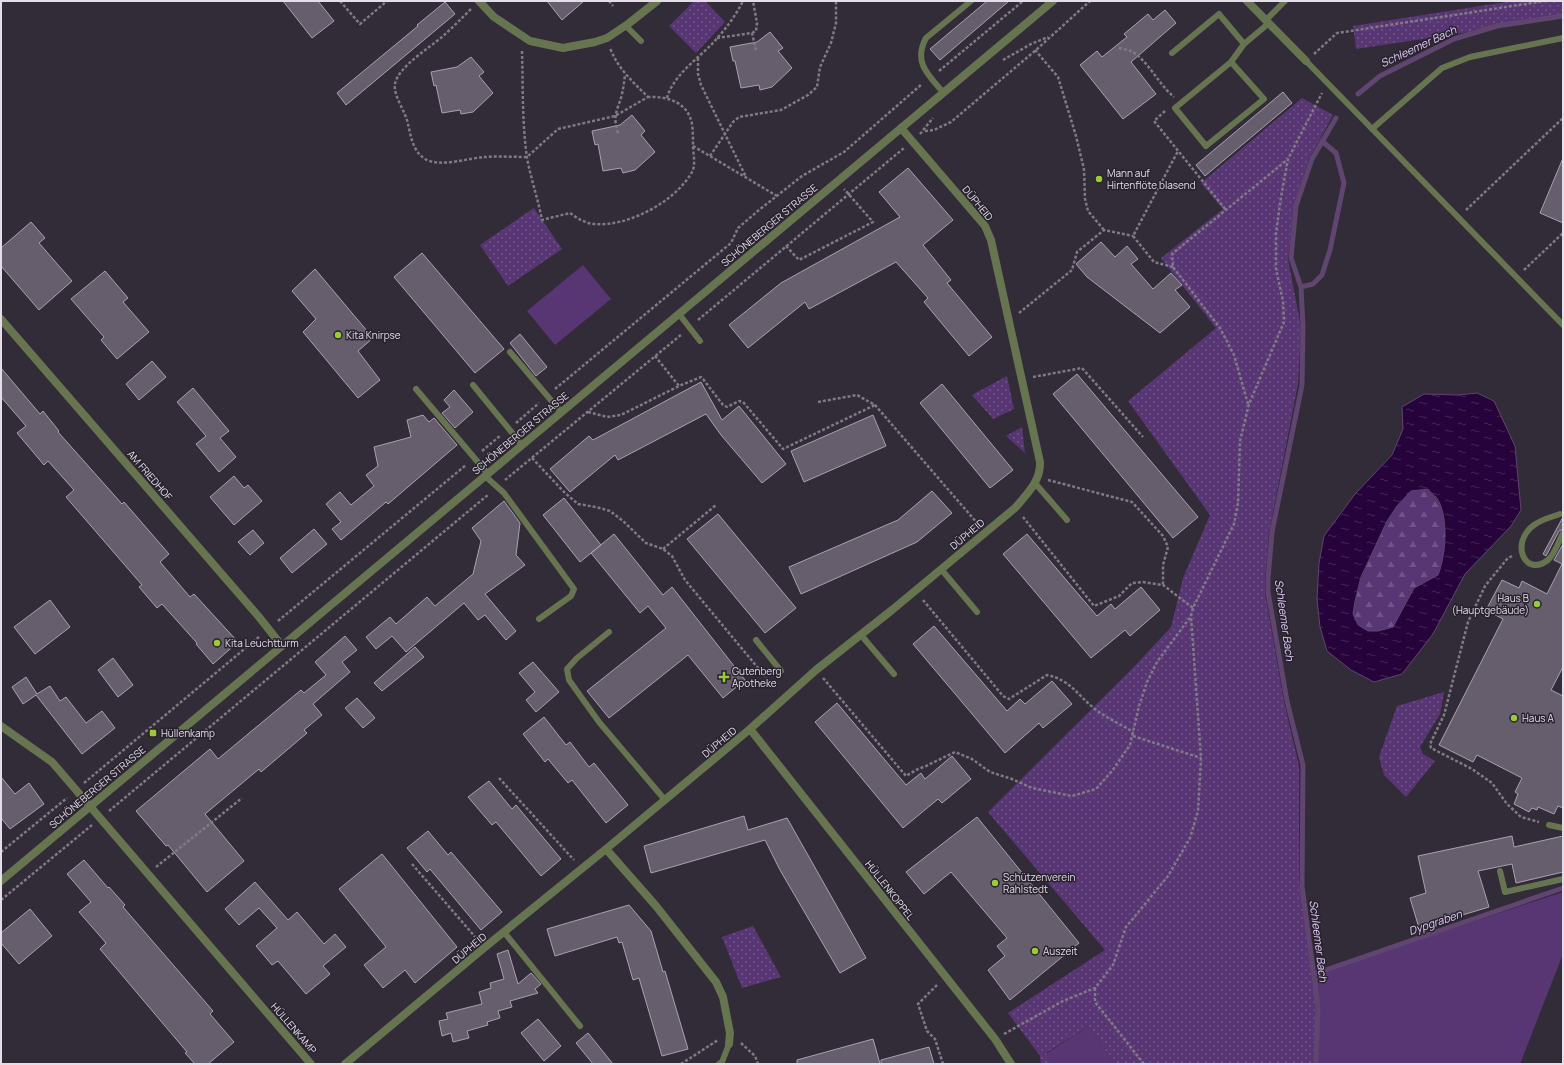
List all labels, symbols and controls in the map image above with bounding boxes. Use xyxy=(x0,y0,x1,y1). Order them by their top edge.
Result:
water label: Schleemer Bach xyxy=(1378,22,1459,70)
place label: Mann auf Hirtenflöte blasend xyxy=(1107,166,1196,192)
marker: Mann auf Hirtenflöte blasend xyxy=(1094,174,1104,184)
street label: SCHÖNEBERGER STRASSE xyxy=(718,180,820,270)
street label: DÜPHEID xyxy=(960,183,997,224)
place label: Kita Knirpse xyxy=(346,328,401,342)
marker: Kita Knirpse xyxy=(333,330,343,340)
street label: SCHÖNEBERGER STRASSE xyxy=(469,388,571,478)
street label: AM FRIEDHOF xyxy=(124,447,176,503)
street label: DÜPHEID xyxy=(947,515,988,553)
water label: Schleemer Bach xyxy=(1272,578,1298,662)
place label: Haus B (Hauptgebäude) xyxy=(1452,591,1529,617)
marker: Haus B (Hauptgebäude) xyxy=(1532,599,1542,609)
place label: Kita Leuchtturm xyxy=(225,636,299,650)
marker: Kita Leuchtturm xyxy=(212,638,222,648)
place label: Gutenberg Apotheke xyxy=(732,664,782,690)
marker: Gutenberg Apotheke xyxy=(719,672,729,682)
place label: Haus A xyxy=(1522,711,1555,725)
marker: Haus A xyxy=(1509,713,1519,723)
street label: DÜPHEID xyxy=(699,723,740,761)
place label: Hüllenkamp xyxy=(161,726,215,740)
marker: Hüllenkamp xyxy=(148,728,158,738)
street label: SCHÖNEBERGER STRASSE xyxy=(46,742,148,832)
street label: HÜLLENKOPPEL xyxy=(862,857,918,923)
place label: Schützenverein Rahlstedt xyxy=(1003,870,1076,896)
marker: Schützenverein Rahlstedt xyxy=(990,878,1000,888)
water label: Schleemer Bach xyxy=(1307,899,1331,983)
water label: Dypgraben xyxy=(1406,906,1464,938)
street label: DÜPHEID xyxy=(449,929,490,967)
place label: Auszeit xyxy=(1043,944,1078,958)
marker: Auszeit xyxy=(1030,946,1040,956)
street label: HÜLLENKAMP xyxy=(268,1000,320,1056)

